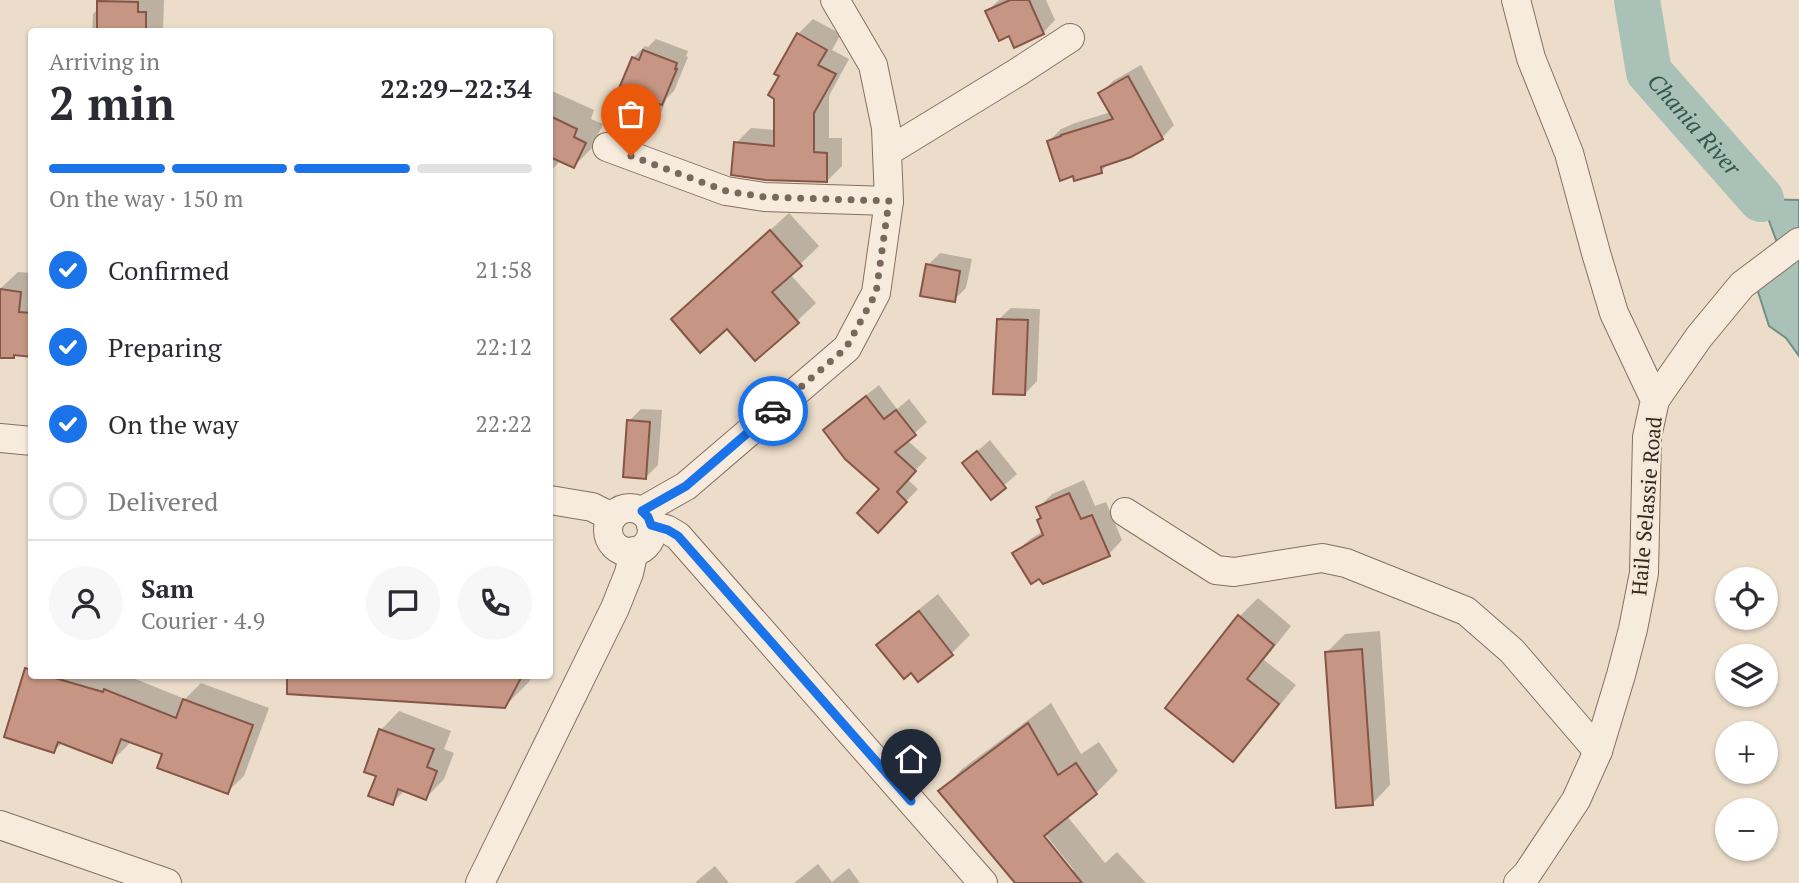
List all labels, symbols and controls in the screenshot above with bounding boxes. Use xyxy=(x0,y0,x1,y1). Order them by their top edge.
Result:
text: Arriving in xyxy=(49,46,160,77)
water label: Chania River xyxy=(1641,66,1749,182)
text: 22:29–22:34 xyxy=(380,71,532,105)
text: 2 min xyxy=(49,72,175,133)
pin xyxy=(601,84,661,156)
icon: bag xyxy=(612,95,650,133)
text: On the way · 150 m xyxy=(49,183,243,214)
icon: check xyxy=(49,251,87,289)
text: Confirmed xyxy=(108,253,229,287)
text: 21:58 xyxy=(475,254,532,285)
icon: check xyxy=(49,328,87,366)
text: Preparing xyxy=(108,330,221,364)
text: 22:12 xyxy=(475,331,532,362)
courier xyxy=(738,376,808,446)
icon: car xyxy=(754,392,792,430)
icon: check xyxy=(49,405,87,443)
text: On the way xyxy=(108,407,239,441)
text: 22:22 xyxy=(475,408,532,439)
street label: Haile Selassie Road xyxy=(1624,415,1668,597)
text: Delivered xyxy=(108,484,218,518)
button: person xyxy=(49,566,123,640)
button: chat xyxy=(366,566,440,640)
button: phone xyxy=(458,566,532,640)
map controls xyxy=(1715,567,1778,861)
button: locate xyxy=(1715,567,1778,630)
text: Sam xyxy=(141,571,194,605)
text: Courier · 4.9 xyxy=(141,605,265,636)
button: layers xyxy=(1715,644,1778,707)
button: + xyxy=(1715,721,1778,784)
pin xyxy=(881,729,941,801)
icon: home xyxy=(892,740,930,778)
button: − xyxy=(1715,798,1778,861)

